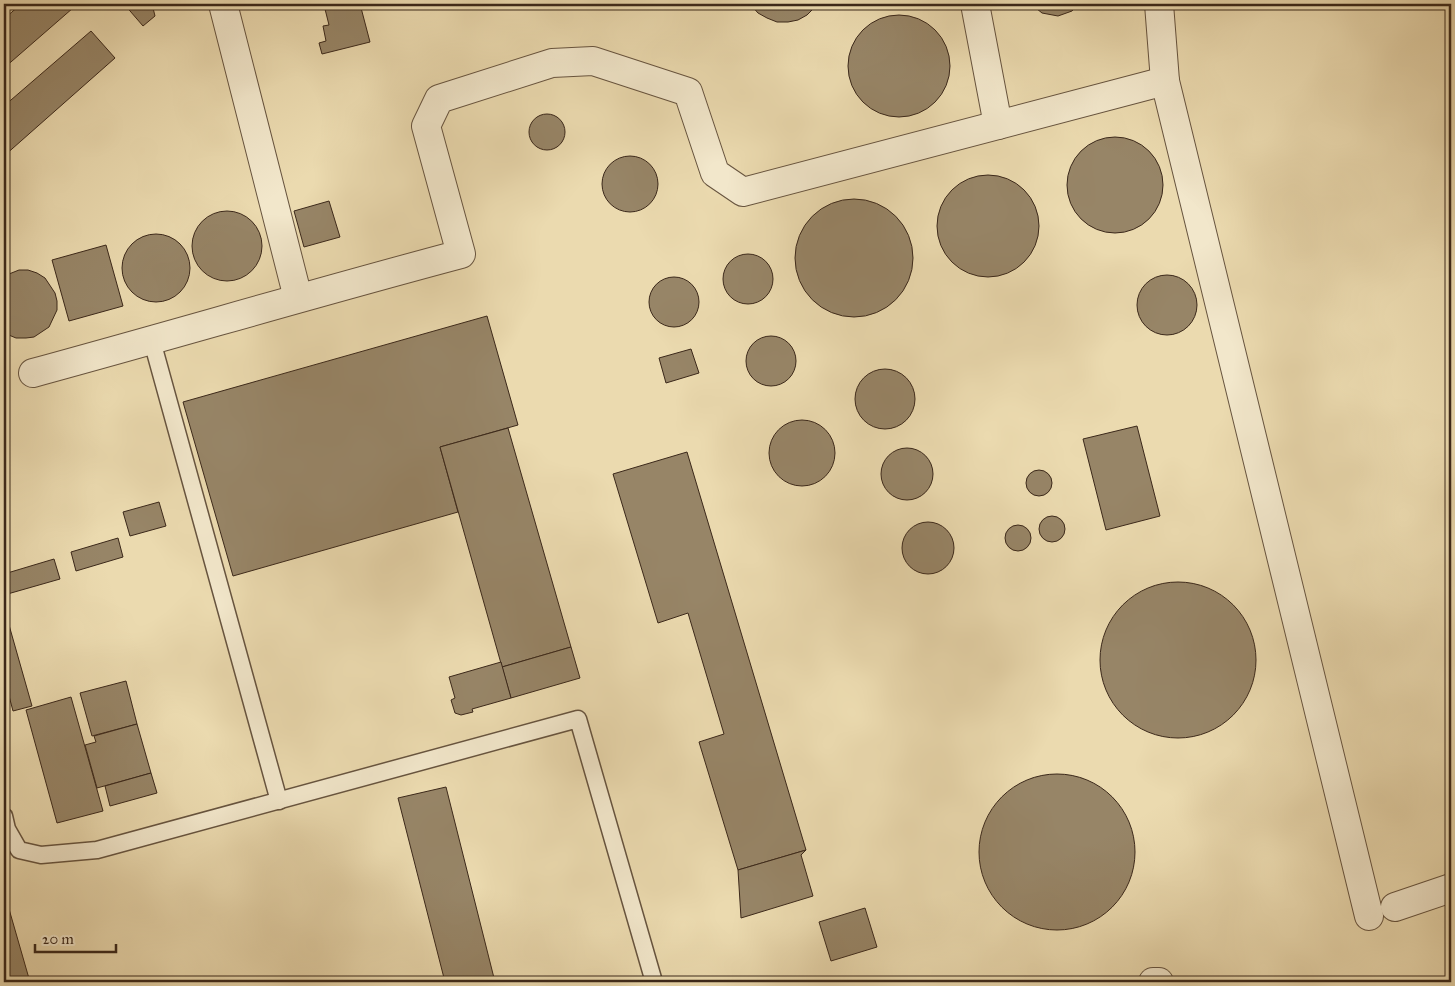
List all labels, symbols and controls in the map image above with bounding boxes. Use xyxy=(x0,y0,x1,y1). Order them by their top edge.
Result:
scale bar xyxy=(35,921,116,953)
text: 20 m xyxy=(42,930,74,948)

